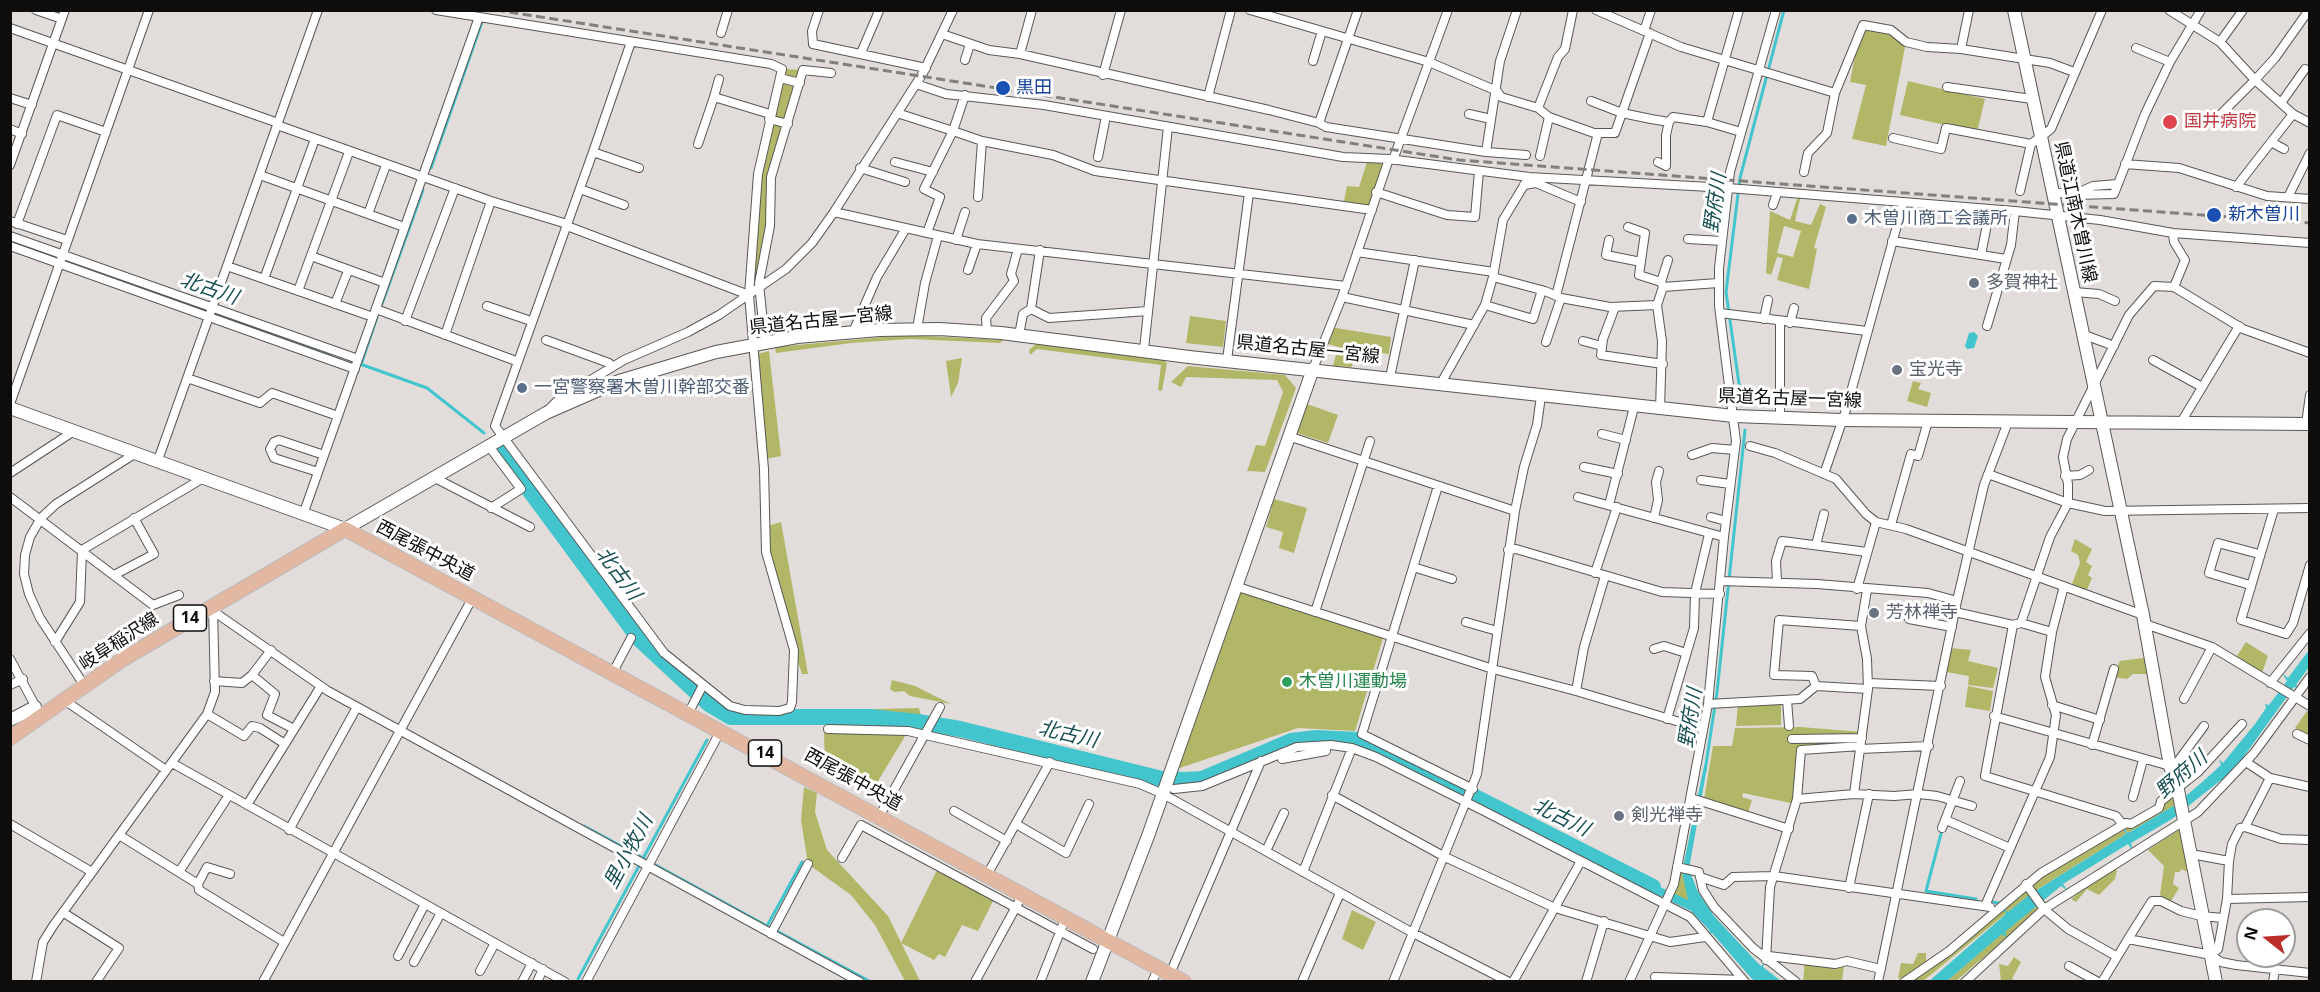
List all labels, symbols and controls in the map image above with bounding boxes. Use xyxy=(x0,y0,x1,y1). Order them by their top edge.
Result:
place label: 黒田 xyxy=(1016,77,1052,99)
marker: 黒田 xyxy=(994,79,1012,97)
place label: 国井病院 xyxy=(2184,111,2256,133)
marker: 国井病院 xyxy=(2161,113,2179,131)
street label: 県道江南木曽川線 xyxy=(2049,139,2101,285)
water label: 野府川 xyxy=(1700,172,1732,234)
place label: 新木曽川 xyxy=(2228,204,2300,226)
marker: 新木曽川 xyxy=(2205,206,2223,224)
place label: 木曽川商工会議所 xyxy=(1864,208,2008,230)
marker: 木曽川商工会議所 xyxy=(1845,212,1859,226)
water label: 北古川 xyxy=(177,268,241,310)
place label: 多賀神社 xyxy=(1986,272,2058,294)
marker: 多賀神社 xyxy=(1967,276,1981,290)
street label: 県道名古屋一宮線 xyxy=(748,303,894,339)
street label: 県道名古屋一宮線 xyxy=(1235,332,1381,368)
place label: 宝光寺 xyxy=(1909,359,1963,381)
marker: 宝光寺 xyxy=(1890,363,1904,377)
place label: 一宮警察署木曽川幹部交番 xyxy=(534,377,750,399)
marker: 一宮警察署木曽川幹部交番 xyxy=(515,381,529,395)
street label: 県道名古屋一宮線 xyxy=(1718,386,1862,412)
street label: 西尾張中央道 xyxy=(372,516,478,586)
water label: 北古川 xyxy=(590,543,646,605)
place label: 芳林禅寺 xyxy=(1886,602,1958,624)
road number: 14 xyxy=(174,605,207,631)
marker: 芳林禅寺 xyxy=(1867,606,1881,620)
street label: 岐阜稲沢線 xyxy=(75,608,163,676)
place label: 木曽川運動場 xyxy=(1299,671,1407,693)
marker: 木曽川運動場 xyxy=(1280,675,1294,689)
water label: 野府川 xyxy=(1674,686,1708,750)
water label: 北古川 xyxy=(1036,717,1100,753)
road number: 14 xyxy=(748,740,782,766)
street label: 西尾張中央道 xyxy=(801,744,905,816)
water label: 野府川 xyxy=(2151,746,2213,804)
water label: 北古川 xyxy=(1529,794,1593,842)
place label: 剣光禅寺 xyxy=(1631,805,1703,827)
marker: 剣光禅寺 xyxy=(1612,809,1626,823)
water label: 里小牧川 xyxy=(600,811,658,893)
north arrow xyxy=(2236,908,2296,968)
text: N xyxy=(2238,924,2263,943)

